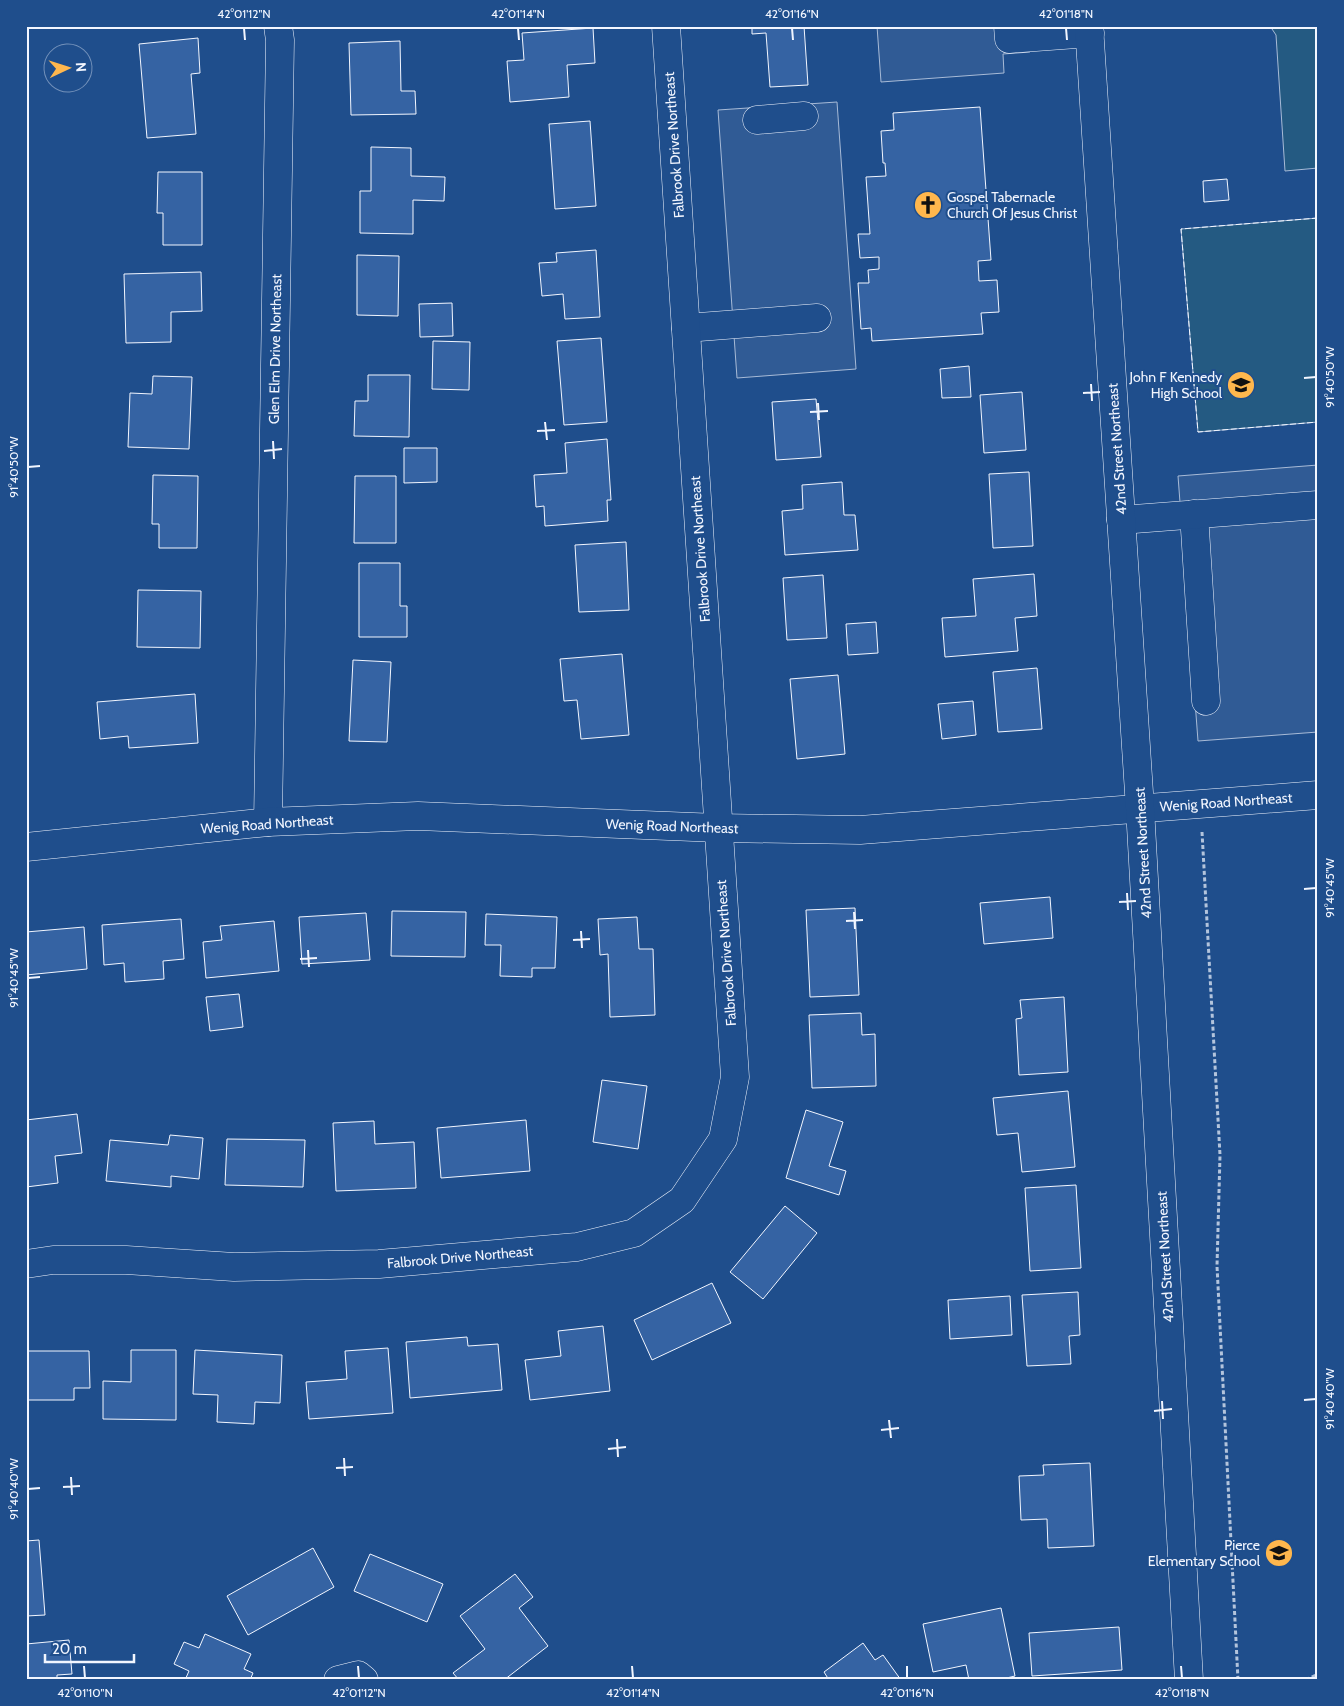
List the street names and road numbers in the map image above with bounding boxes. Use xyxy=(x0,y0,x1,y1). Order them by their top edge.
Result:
street label: Falbrook Drive Northeast xyxy=(660,71,688,219)
street label: Glen Elm Drive Northeast xyxy=(265,273,285,424)
street label: 42nd Street Northeast xyxy=(1103,382,1131,515)
street label: Falbrook Drive Northeast xyxy=(686,475,714,623)
street label: 42nd Street Northeast xyxy=(1131,786,1155,919)
street label: Wenig Road Northeast xyxy=(1159,788,1293,816)
street label: Wenig Road Northeast xyxy=(200,810,334,838)
street label: Wenig Road Northeast xyxy=(605,815,739,837)
street label: Falbrook Drive Northeast xyxy=(712,879,740,1027)
street label: 42nd Street Northeast xyxy=(1153,1190,1177,1323)
street label: Falbrook Drive Northeast xyxy=(386,1242,534,1272)

